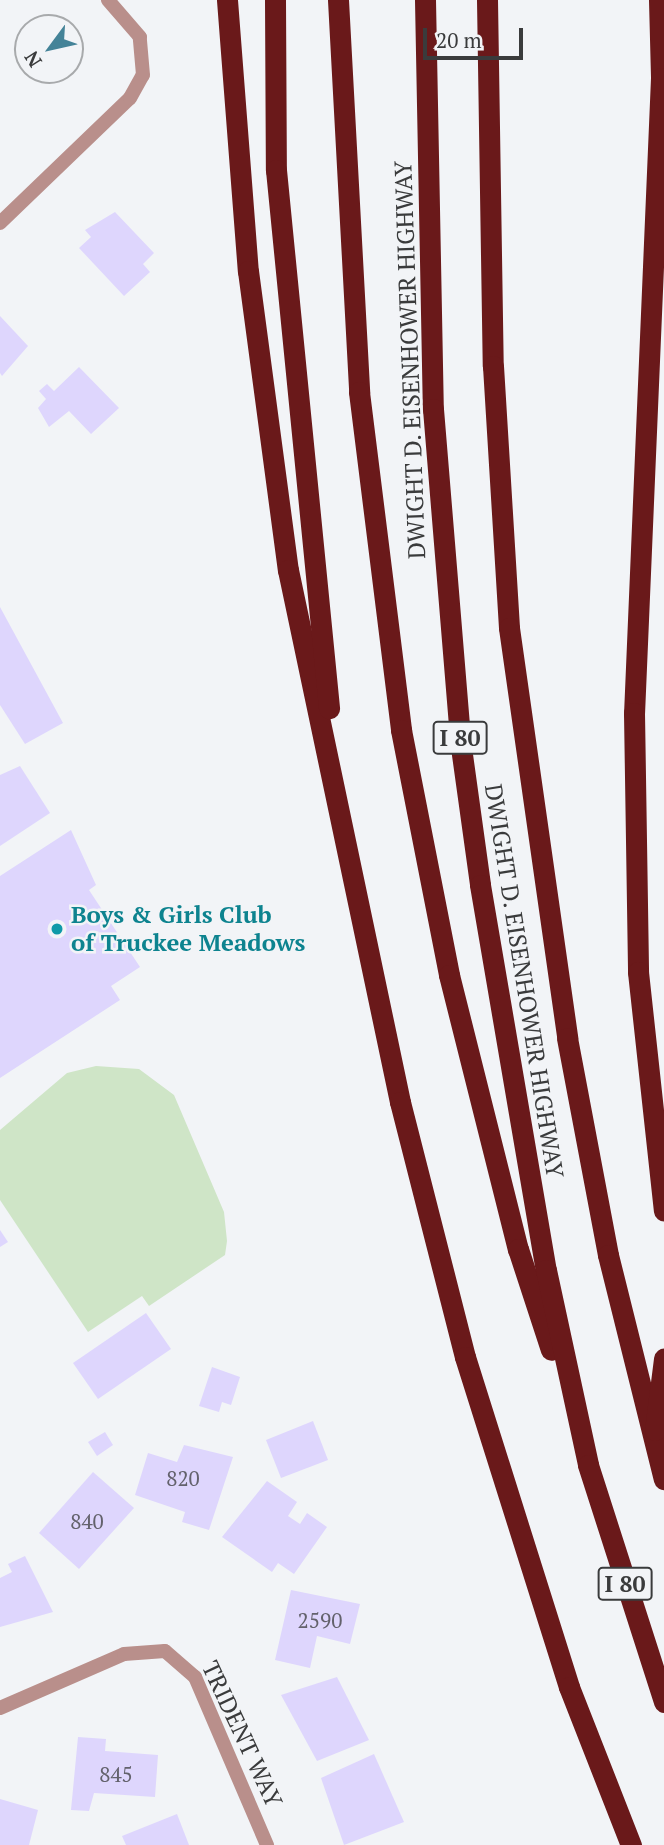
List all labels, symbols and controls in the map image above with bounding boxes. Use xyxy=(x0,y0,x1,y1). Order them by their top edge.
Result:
north arrow xyxy=(14,14,84,84)
scale bar xyxy=(426,14,526,58)
text: 20 m xyxy=(436,26,482,54)
text: N xyxy=(18,47,47,72)
street label: DWIGHT D. EISENHOWER HIGHWAY xyxy=(389,160,431,560)
road number: I 80 xyxy=(432,718,488,758)
street label: DWIGHT D. EISENHOWER HIGHWAY xyxy=(479,782,569,1180)
place label: Boys & Girls Club of Truckee Meadows xyxy=(71,901,305,957)
marker: Boys & Girls Club of Truckee Meadows xyxy=(49,921,65,937)
house number: 820 xyxy=(166,1465,200,1491)
house number: 840 xyxy=(70,1508,104,1534)
road number: I 80 xyxy=(597,1564,653,1604)
house number: 2590 xyxy=(298,1607,342,1633)
street label: TRIDENT WAY xyxy=(196,1656,288,1812)
house number: 845 xyxy=(99,1761,133,1787)

